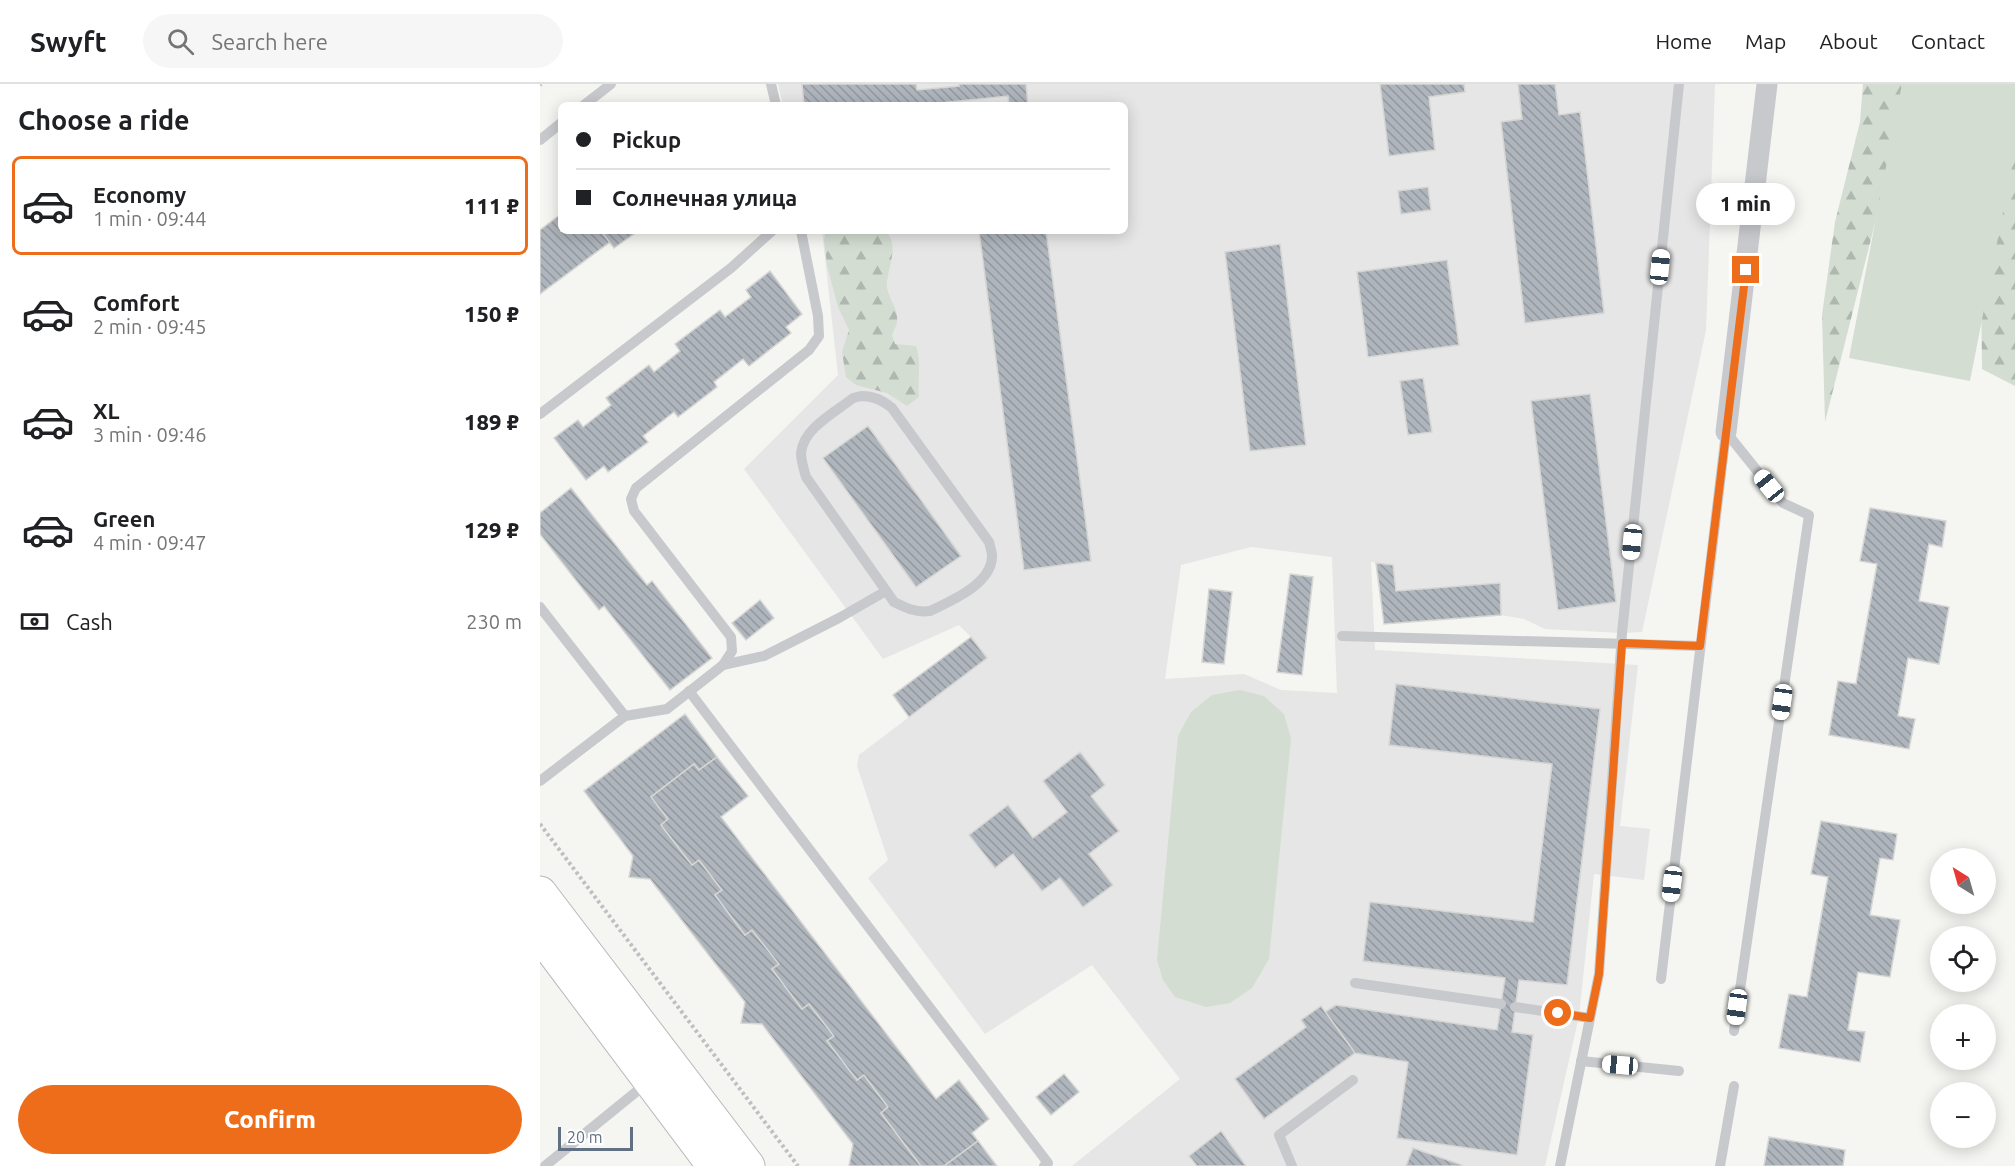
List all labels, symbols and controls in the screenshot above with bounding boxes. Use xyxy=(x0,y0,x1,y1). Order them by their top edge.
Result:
search box xyxy=(143,14,563,68)
icon: search xyxy=(164,25,197,58)
text: Swyft xyxy=(30,26,107,57)
text: Search here xyxy=(212,29,328,54)
text: Home xyxy=(1655,29,1712,53)
text: Map xyxy=(1745,29,1786,53)
text: About xyxy=(1819,29,1878,53)
text: Contact xyxy=(1911,29,1985,53)
text: Choose a ride xyxy=(18,105,190,135)
text: Pickup xyxy=(612,127,681,152)
icon: car xyxy=(21,179,75,233)
text: Economy xyxy=(93,182,186,207)
callout: 1 min xyxy=(1696,183,1796,225)
text: Солнечная улица xyxy=(612,185,797,210)
text: 1 min xyxy=(1720,192,1771,215)
text: 111 ₽ xyxy=(464,193,519,218)
text: 1 min · 09:44 xyxy=(93,207,207,230)
car xyxy=(1649,248,1671,286)
route end xyxy=(1732,256,1759,283)
icon: car xyxy=(21,287,75,341)
text: Comfort xyxy=(93,290,180,315)
text: 150 ₽ xyxy=(464,301,519,326)
text: 2 min · 09:45 xyxy=(93,315,207,338)
icon: car xyxy=(21,395,75,449)
text: XL xyxy=(93,398,120,423)
text: 189 ₽ xyxy=(464,409,519,434)
text: 3 min · 09:46 xyxy=(93,423,207,446)
car xyxy=(1751,466,1787,506)
icon: car xyxy=(21,503,75,557)
text: Green xyxy=(93,506,155,531)
text: 129 ₽ xyxy=(464,517,519,542)
car xyxy=(1621,523,1643,561)
text: 4 min · 09:47 xyxy=(93,531,207,554)
icon: cash xyxy=(18,605,51,638)
text: Cash xyxy=(66,609,113,634)
text: 230 m xyxy=(466,610,522,633)
car xyxy=(1771,683,1793,721)
north arrow xyxy=(1930,848,1996,914)
map controls xyxy=(1930,848,1996,1148)
car xyxy=(1661,865,1683,903)
button: locate xyxy=(1930,926,1996,992)
car xyxy=(1726,988,1748,1026)
route start xyxy=(1544,999,1571,1026)
button: + xyxy=(1930,1004,1996,1070)
car xyxy=(1601,1054,1639,1076)
button: − xyxy=(1930,1082,1996,1148)
button: Confirm xyxy=(18,1085,522,1154)
scale bar xyxy=(558,1124,633,1152)
text: 20 m xyxy=(567,1128,603,1146)

